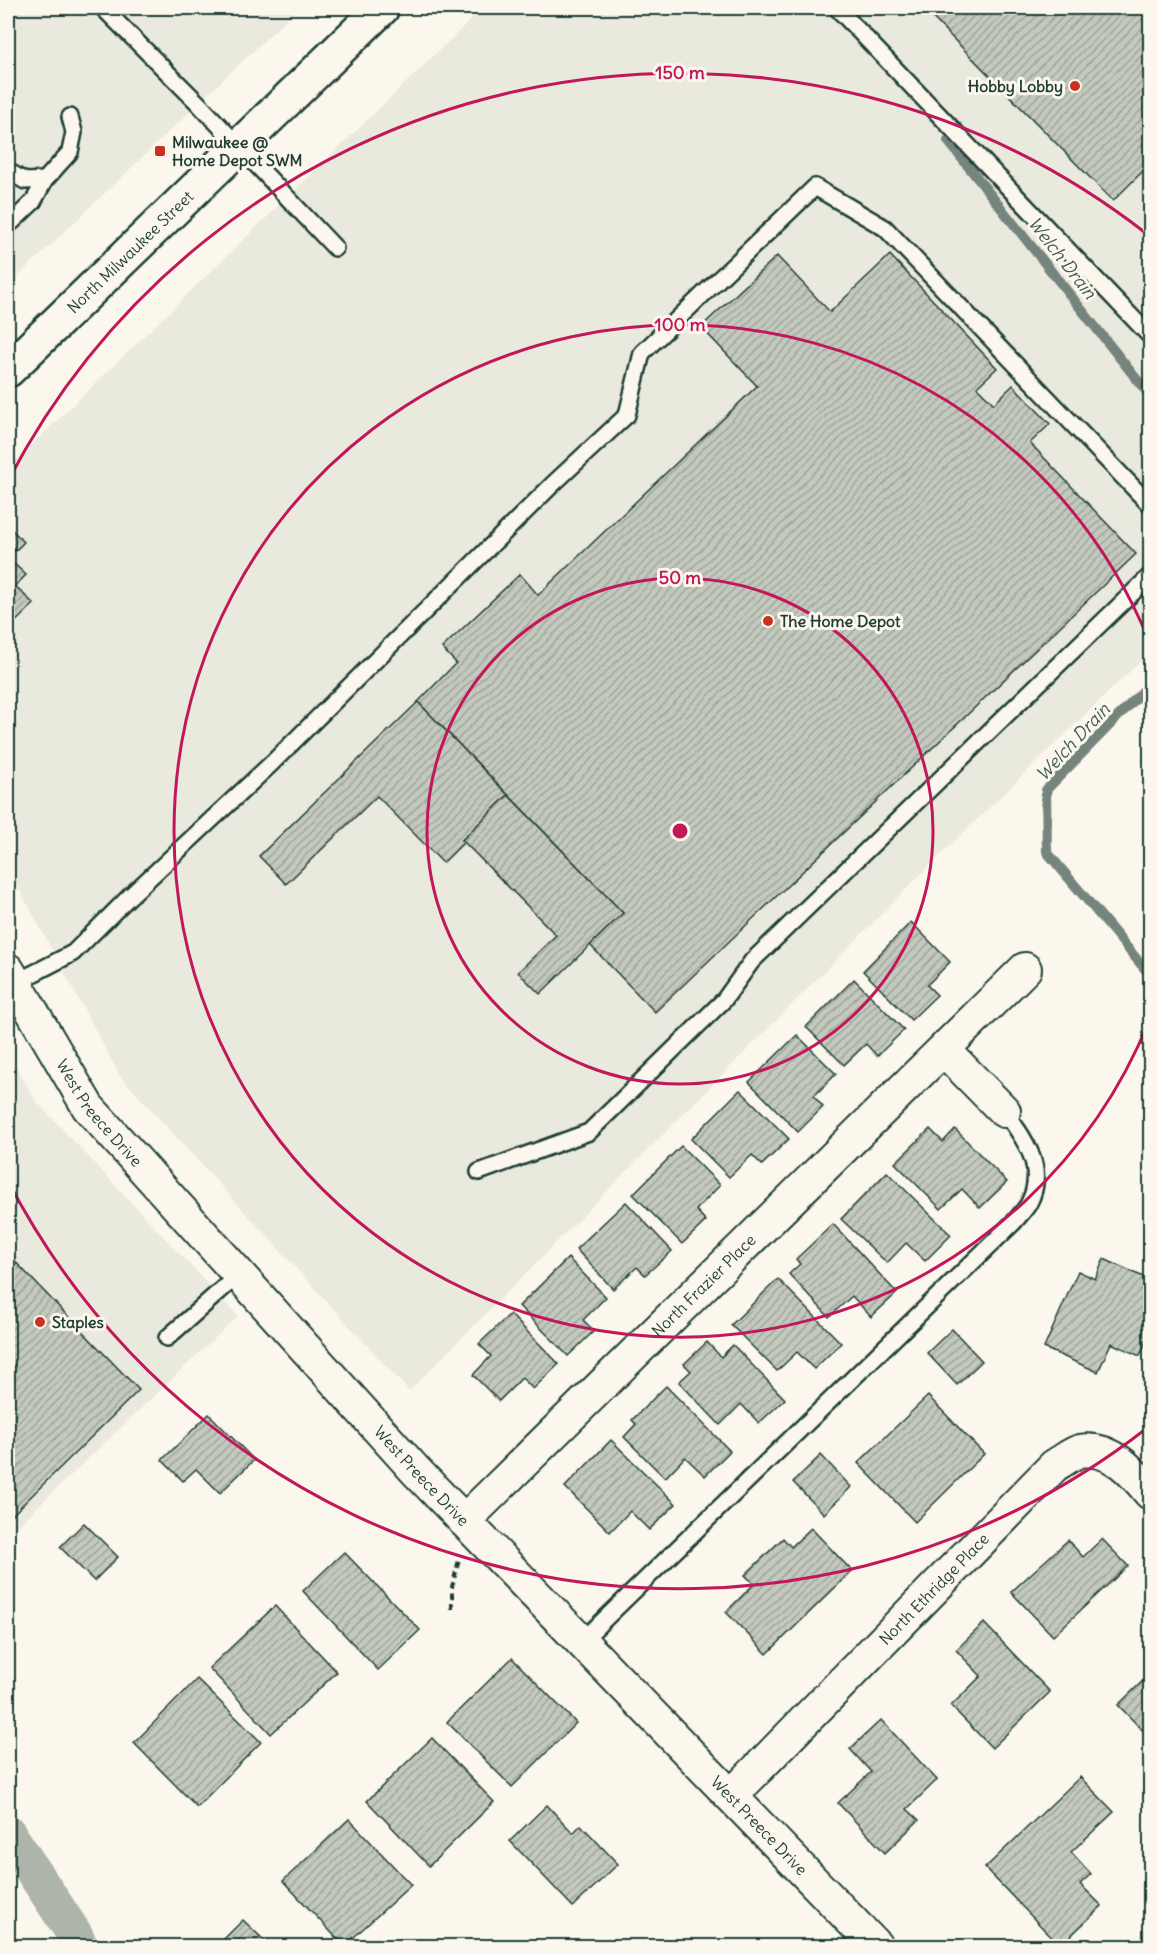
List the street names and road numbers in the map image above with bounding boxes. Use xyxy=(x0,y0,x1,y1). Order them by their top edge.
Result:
street label: North Milwaukee Street xyxy=(63,186,198,317)
street label: West Preece Drive xyxy=(52,1056,147,1170)
street label: North Frazier Place xyxy=(647,1230,760,1341)
street label: West Preece Drive xyxy=(370,1421,474,1530)
street label: North Ethridge Place xyxy=(875,1529,993,1649)
street label: West Preece Drive xyxy=(707,1772,812,1879)

